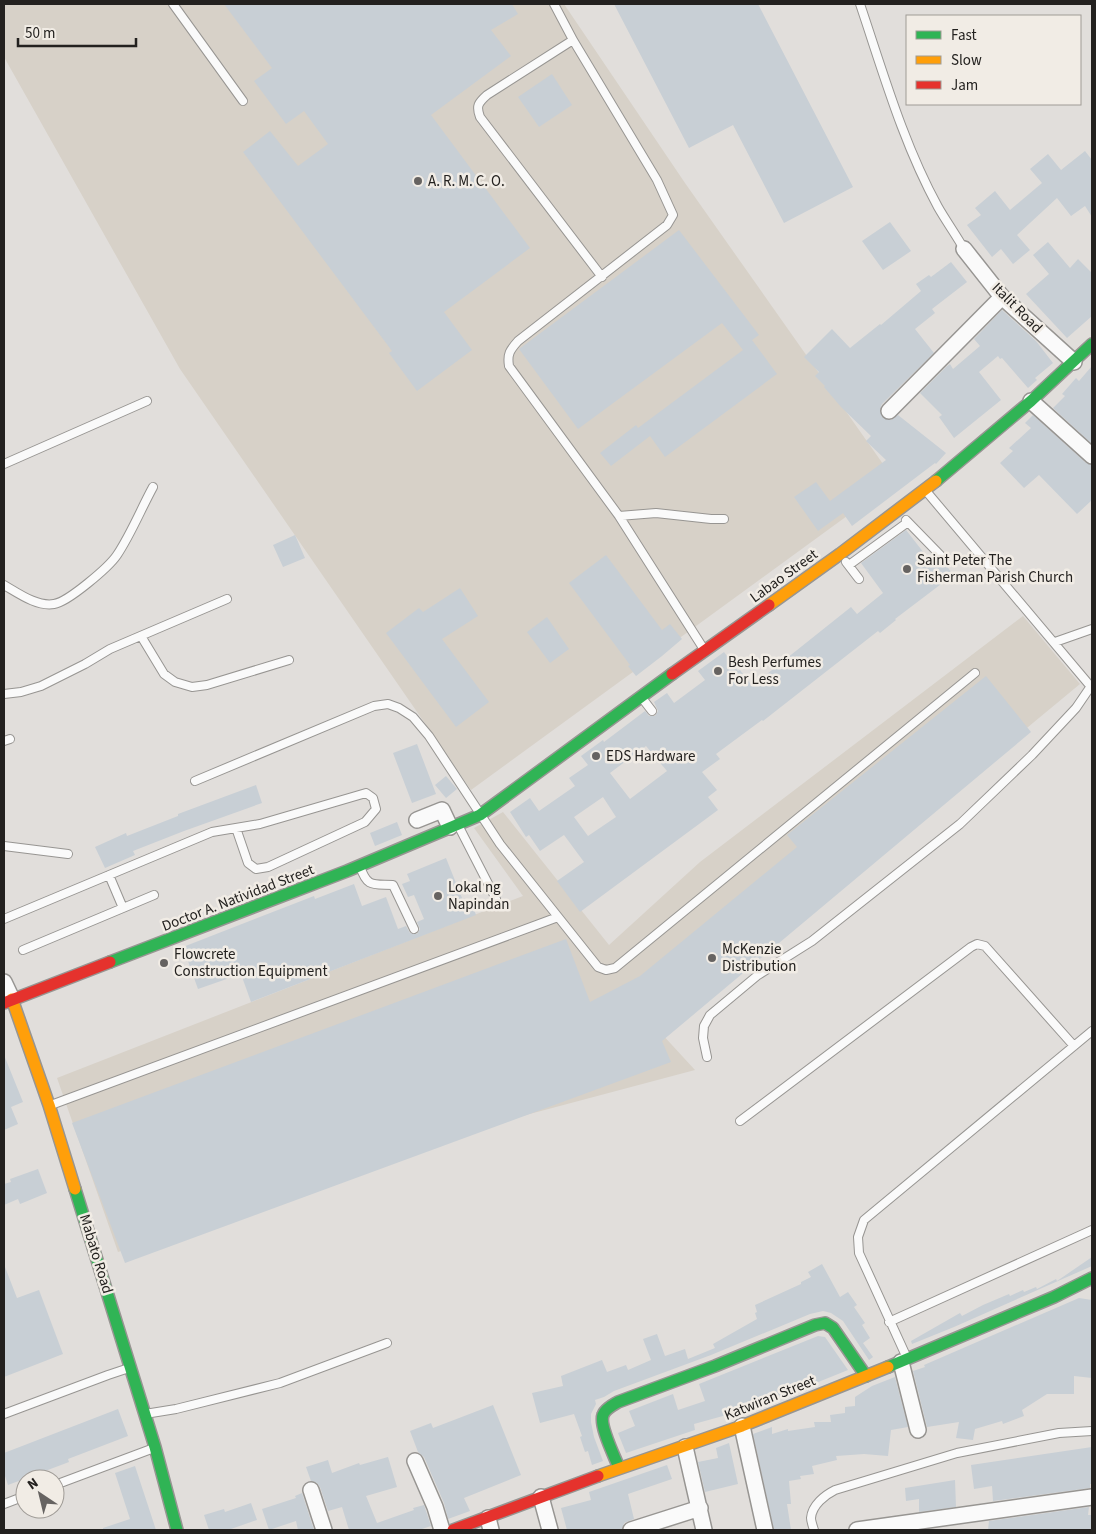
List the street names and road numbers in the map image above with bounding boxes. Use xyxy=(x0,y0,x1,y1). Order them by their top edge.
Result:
street label: Italit Road xyxy=(987,278,1047,338)
street label: Labao Street xyxy=(746,544,822,608)
street label: Doctor A. Natividad Street xyxy=(159,859,317,937)
street label: Mabato Road xyxy=(74,1212,118,1296)
street label: Katwiran Street xyxy=(721,1370,819,1426)

